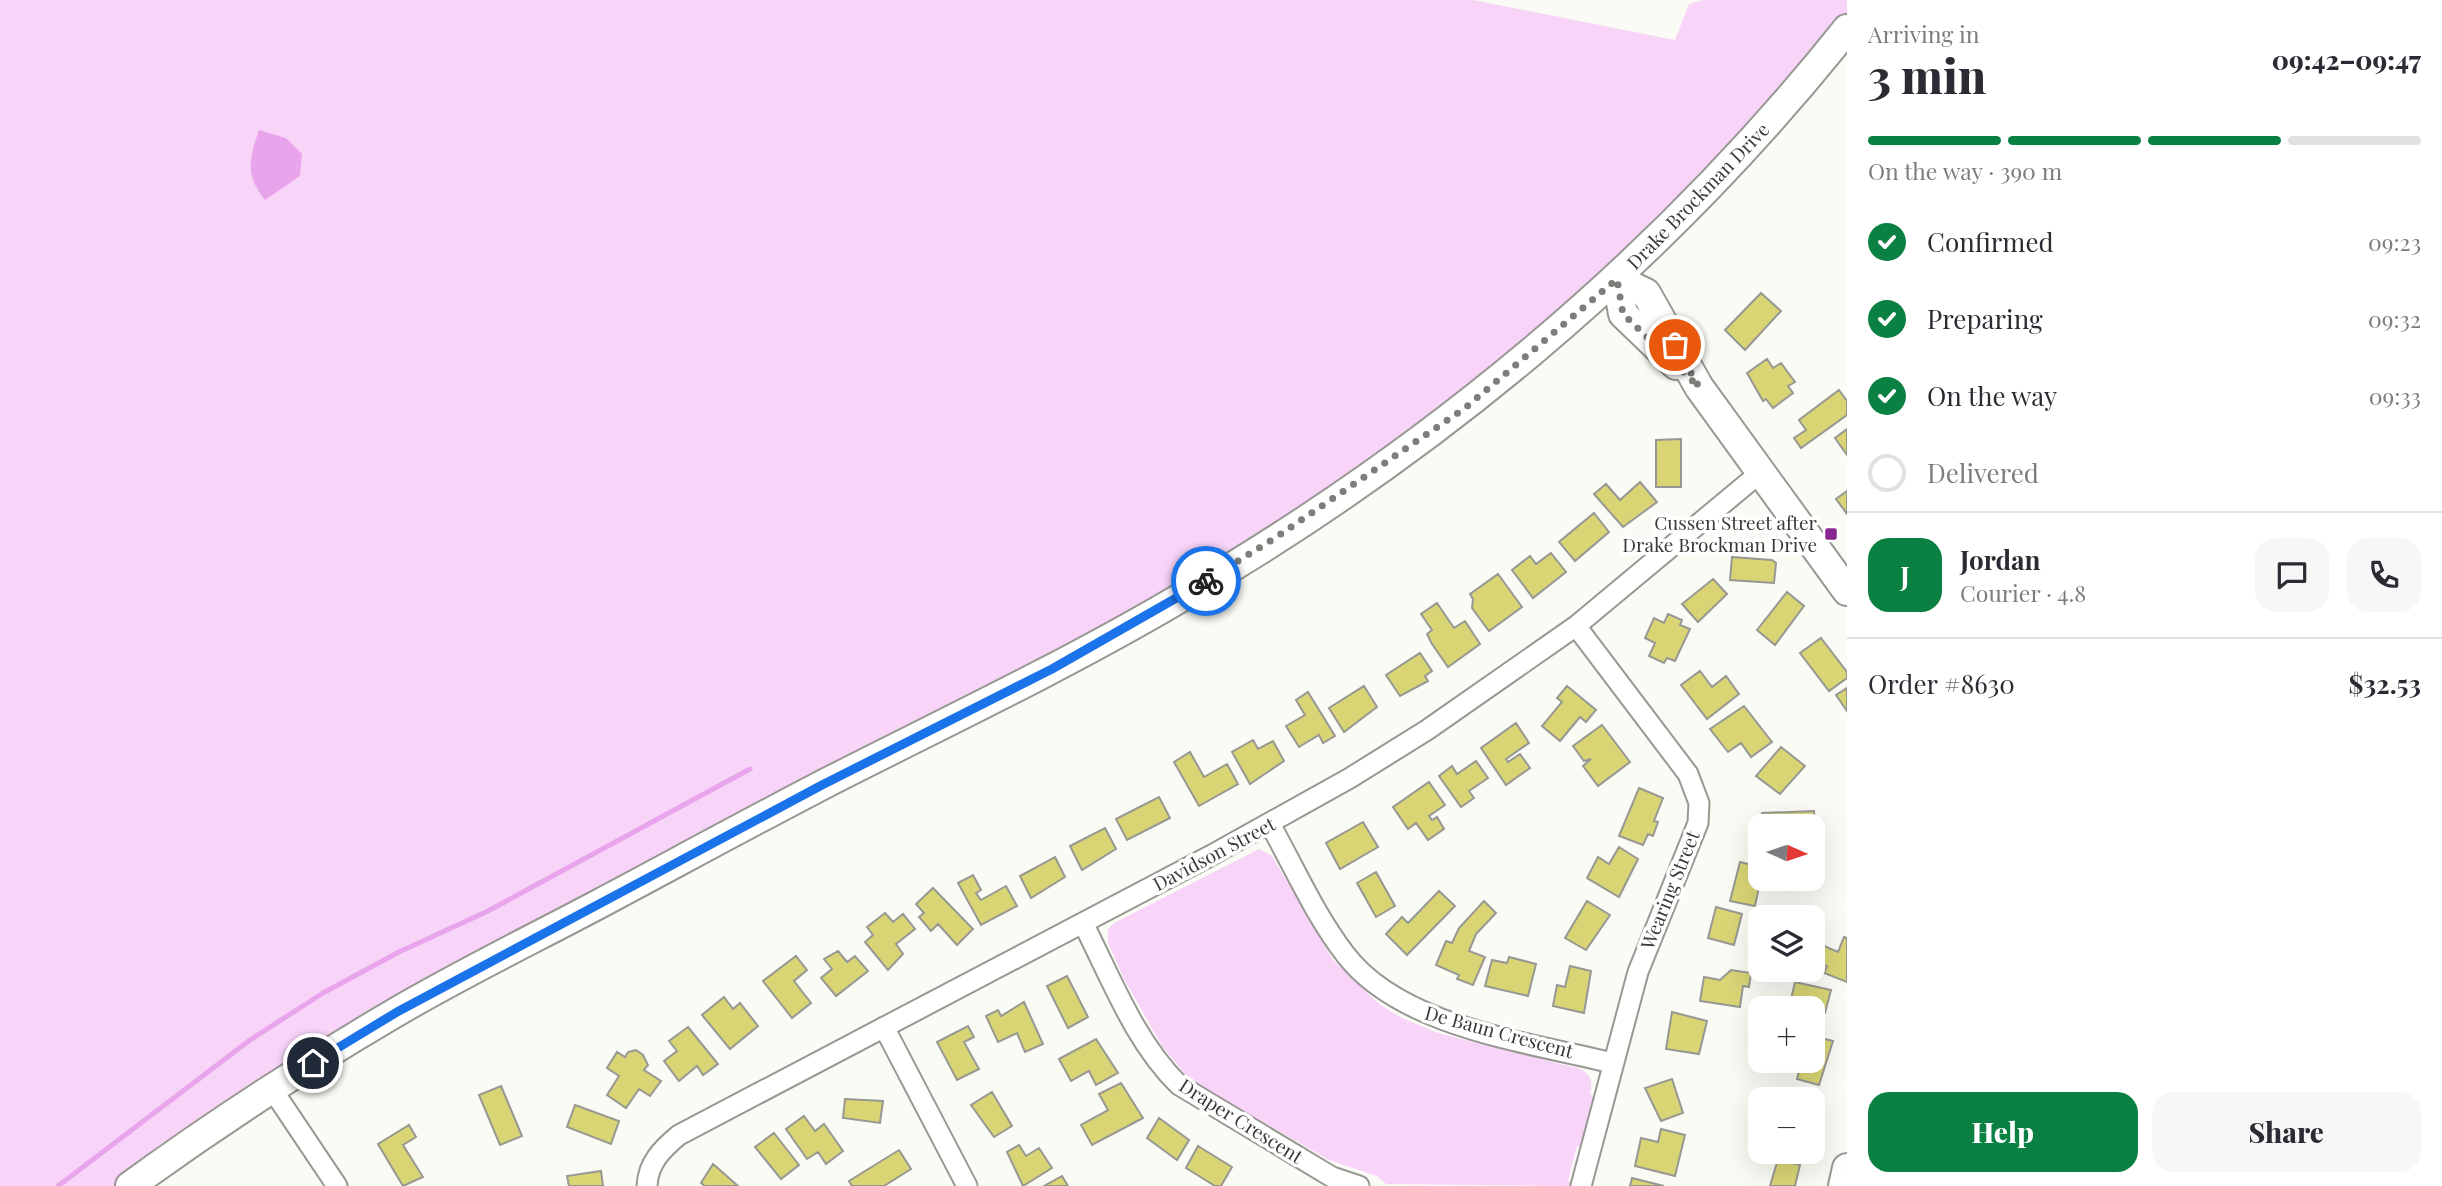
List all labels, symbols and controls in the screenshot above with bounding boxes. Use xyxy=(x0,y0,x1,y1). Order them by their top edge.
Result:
text: Arriving in xyxy=(1868,18,1980,49)
text: 09:42–09:47 xyxy=(2272,42,2421,77)
text: 3 min xyxy=(1868,44,1986,106)
street label: Drake Brockman Drive xyxy=(1620,116,1774,274)
text: On the way · 390 m xyxy=(1868,155,2062,186)
icon: check xyxy=(1868,223,1906,261)
text: Confirmed xyxy=(1927,224,2054,259)
text: 09:23 xyxy=(2368,226,2421,257)
icon: check xyxy=(1868,300,1906,338)
text: Preparing xyxy=(1927,301,2043,336)
text: 09:32 xyxy=(2368,303,2421,334)
pin xyxy=(1645,315,1705,375)
icon: bag xyxy=(1656,326,1694,364)
icon: check xyxy=(1868,377,1906,415)
text: On the way xyxy=(1927,378,2057,413)
text: 09:33 xyxy=(2369,380,2421,411)
text: Delivered xyxy=(1927,455,2039,490)
place label: Cussen Street after Drake Brockman Drive xyxy=(1622,509,1818,557)
marker: Cussen Street after Drake Brockman Drive xyxy=(1823,526,1839,542)
button: chat xyxy=(2255,538,2329,612)
button: phone xyxy=(2347,538,2421,612)
text: Jordan xyxy=(1960,542,2040,577)
courier xyxy=(1171,546,1241,616)
text: J xyxy=(1900,558,1910,593)
icon: bike xyxy=(1187,562,1225,600)
text: Courier · 4.8 xyxy=(1960,577,2086,608)
text: Order #8630 xyxy=(1868,666,2015,701)
text: $32.53 xyxy=(2349,666,2421,701)
street label: Davidson Street xyxy=(1148,810,1279,896)
north arrow xyxy=(1748,814,1825,891)
map controls xyxy=(1748,814,1825,1164)
street label: Wearing Street xyxy=(1633,826,1705,954)
button: layers xyxy=(1748,905,1825,982)
button: + xyxy=(1748,996,1825,1073)
street label: De Baun Crescent xyxy=(1422,999,1577,1063)
pin xyxy=(283,1033,343,1093)
icon: home xyxy=(294,1044,332,1082)
street label: Draper Crescent xyxy=(1175,1072,1309,1169)
button: − xyxy=(1748,1087,1825,1164)
button: Help xyxy=(1868,1092,2138,1172)
button: Share xyxy=(2152,1092,2421,1172)

